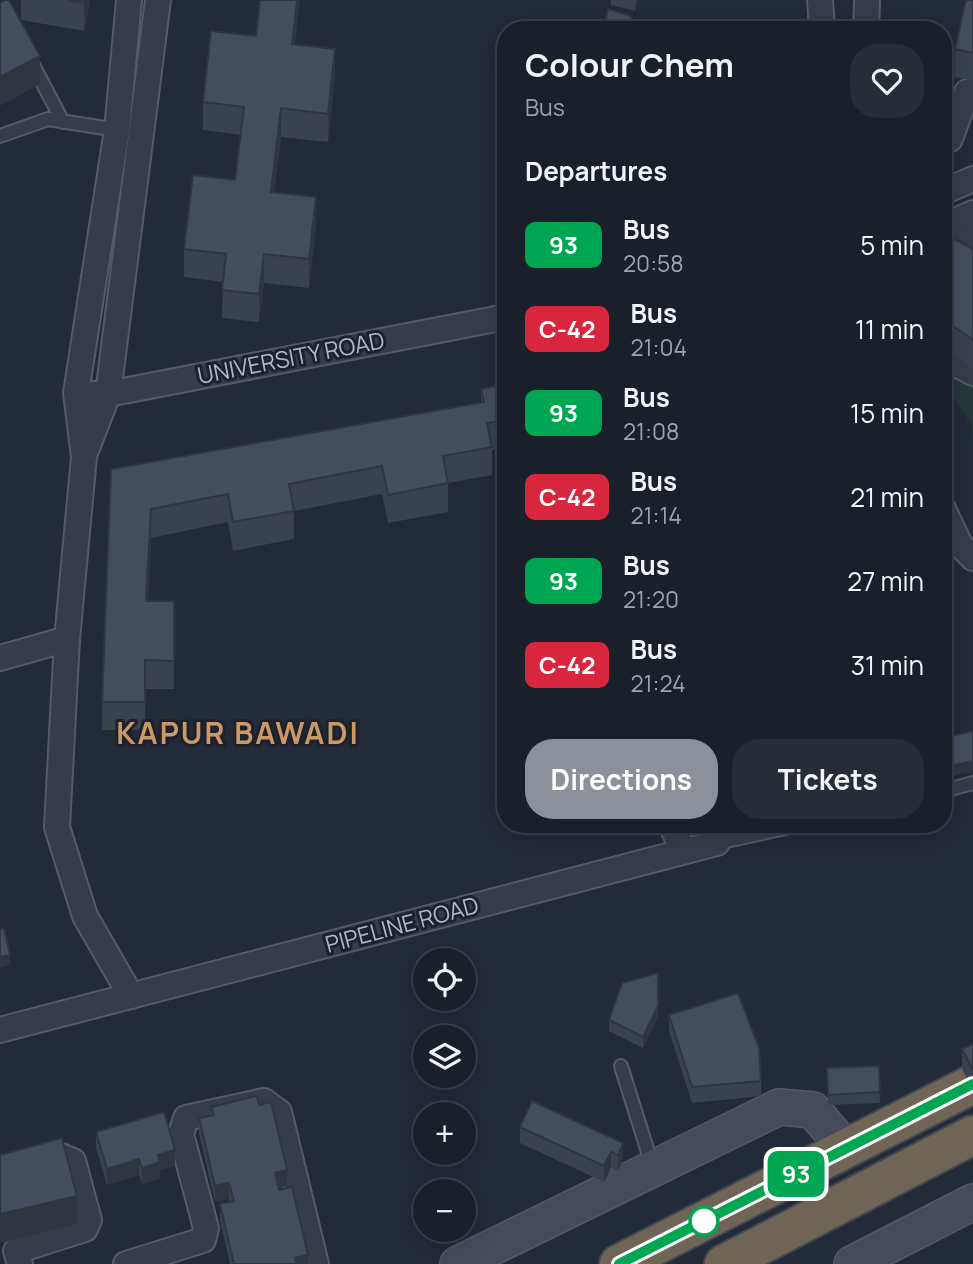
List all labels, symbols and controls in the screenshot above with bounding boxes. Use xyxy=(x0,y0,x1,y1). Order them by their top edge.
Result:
text: Colour Chem xyxy=(525,42,734,87)
button: heart xyxy=(850,44,924,118)
text: Bus xyxy=(525,91,565,123)
text: Departures xyxy=(525,153,667,189)
text: Bus xyxy=(623,211,670,247)
text: 5 min xyxy=(860,227,924,263)
text: 93 xyxy=(549,228,578,261)
text: 20:58 xyxy=(623,247,684,279)
text: Bus xyxy=(630,295,677,331)
text: 11 min xyxy=(855,311,924,347)
text: C-42 xyxy=(539,312,595,345)
street label: UNIVERSITY ROAD xyxy=(195,323,387,391)
text: 21:04 xyxy=(630,331,687,363)
text: Bus xyxy=(623,379,670,415)
text: 15 min xyxy=(850,395,924,431)
text: 93 xyxy=(549,396,578,429)
text: 21:08 xyxy=(623,415,679,447)
text: Bus xyxy=(630,463,677,499)
text: 21 min xyxy=(850,479,924,515)
text: C-42 xyxy=(539,480,595,513)
text: 21:14 xyxy=(630,499,682,531)
text: Bus xyxy=(623,547,670,583)
text: 27 min xyxy=(847,563,924,599)
text: 93 xyxy=(549,564,578,597)
text: 21:20 xyxy=(623,583,679,615)
text: Bus xyxy=(630,631,677,667)
text: 31 min xyxy=(851,647,924,683)
text: C-42 xyxy=(539,648,595,681)
text: 21:24 xyxy=(630,667,686,699)
district label: KAPUR BAWADI xyxy=(116,712,360,753)
button: Directions xyxy=(525,739,718,819)
button: Tickets xyxy=(732,739,924,819)
street label: PIPELINE ROAD xyxy=(322,888,482,960)
map controls xyxy=(413,948,476,1242)
button: locate xyxy=(413,948,476,1011)
button: layers xyxy=(413,1025,476,1088)
button: + xyxy=(413,1102,476,1165)
line badge: 93 xyxy=(764,1151,828,1197)
text: 93 xyxy=(782,1157,810,1190)
button: − xyxy=(413,1179,476,1242)
unlabelled marker xyxy=(689,1206,719,1236)

